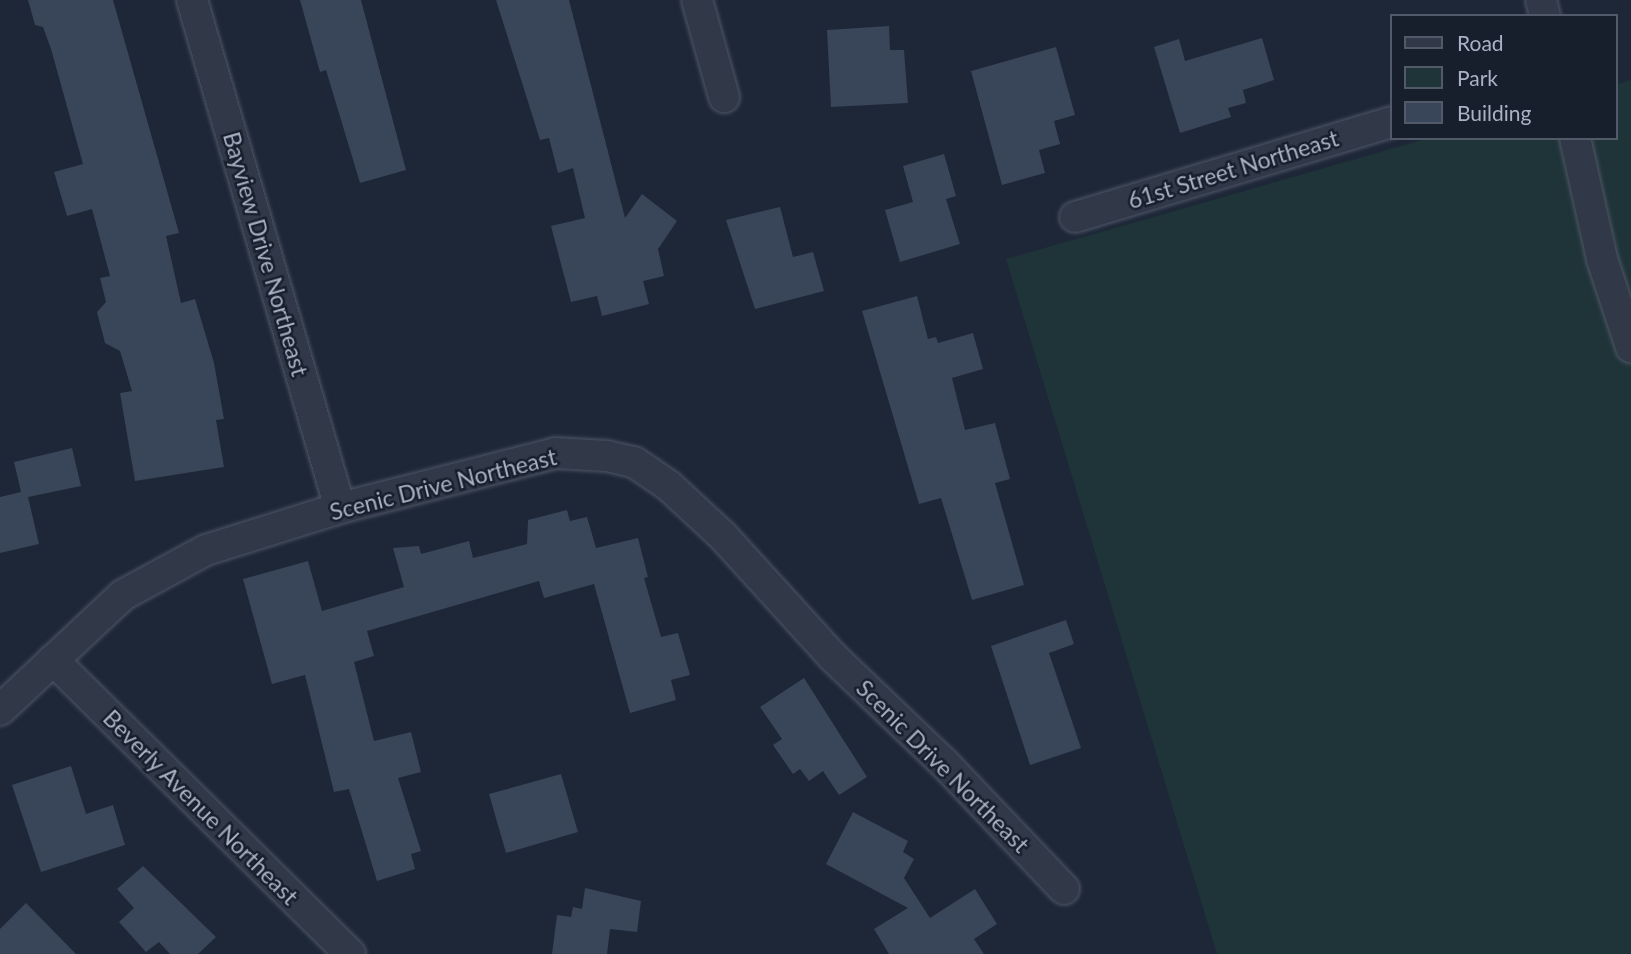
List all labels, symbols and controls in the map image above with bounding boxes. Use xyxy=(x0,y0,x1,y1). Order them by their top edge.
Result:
legend xyxy=(1390,14,1617,140)
text: Road xyxy=(1457,30,1504,55)
text: Park xyxy=(1457,65,1498,90)
text: Building xyxy=(1457,100,1532,125)
street label: 61st Street Northeast xyxy=(1124,124,1342,214)
street label: Bayview Drive Northeast xyxy=(218,128,314,380)
street label: Scenic Drive Northeast xyxy=(327,442,559,526)
street label: Scenic Drive Northeast xyxy=(851,674,1035,858)
street label: Beverly Avenue Northeast xyxy=(97,703,305,911)

